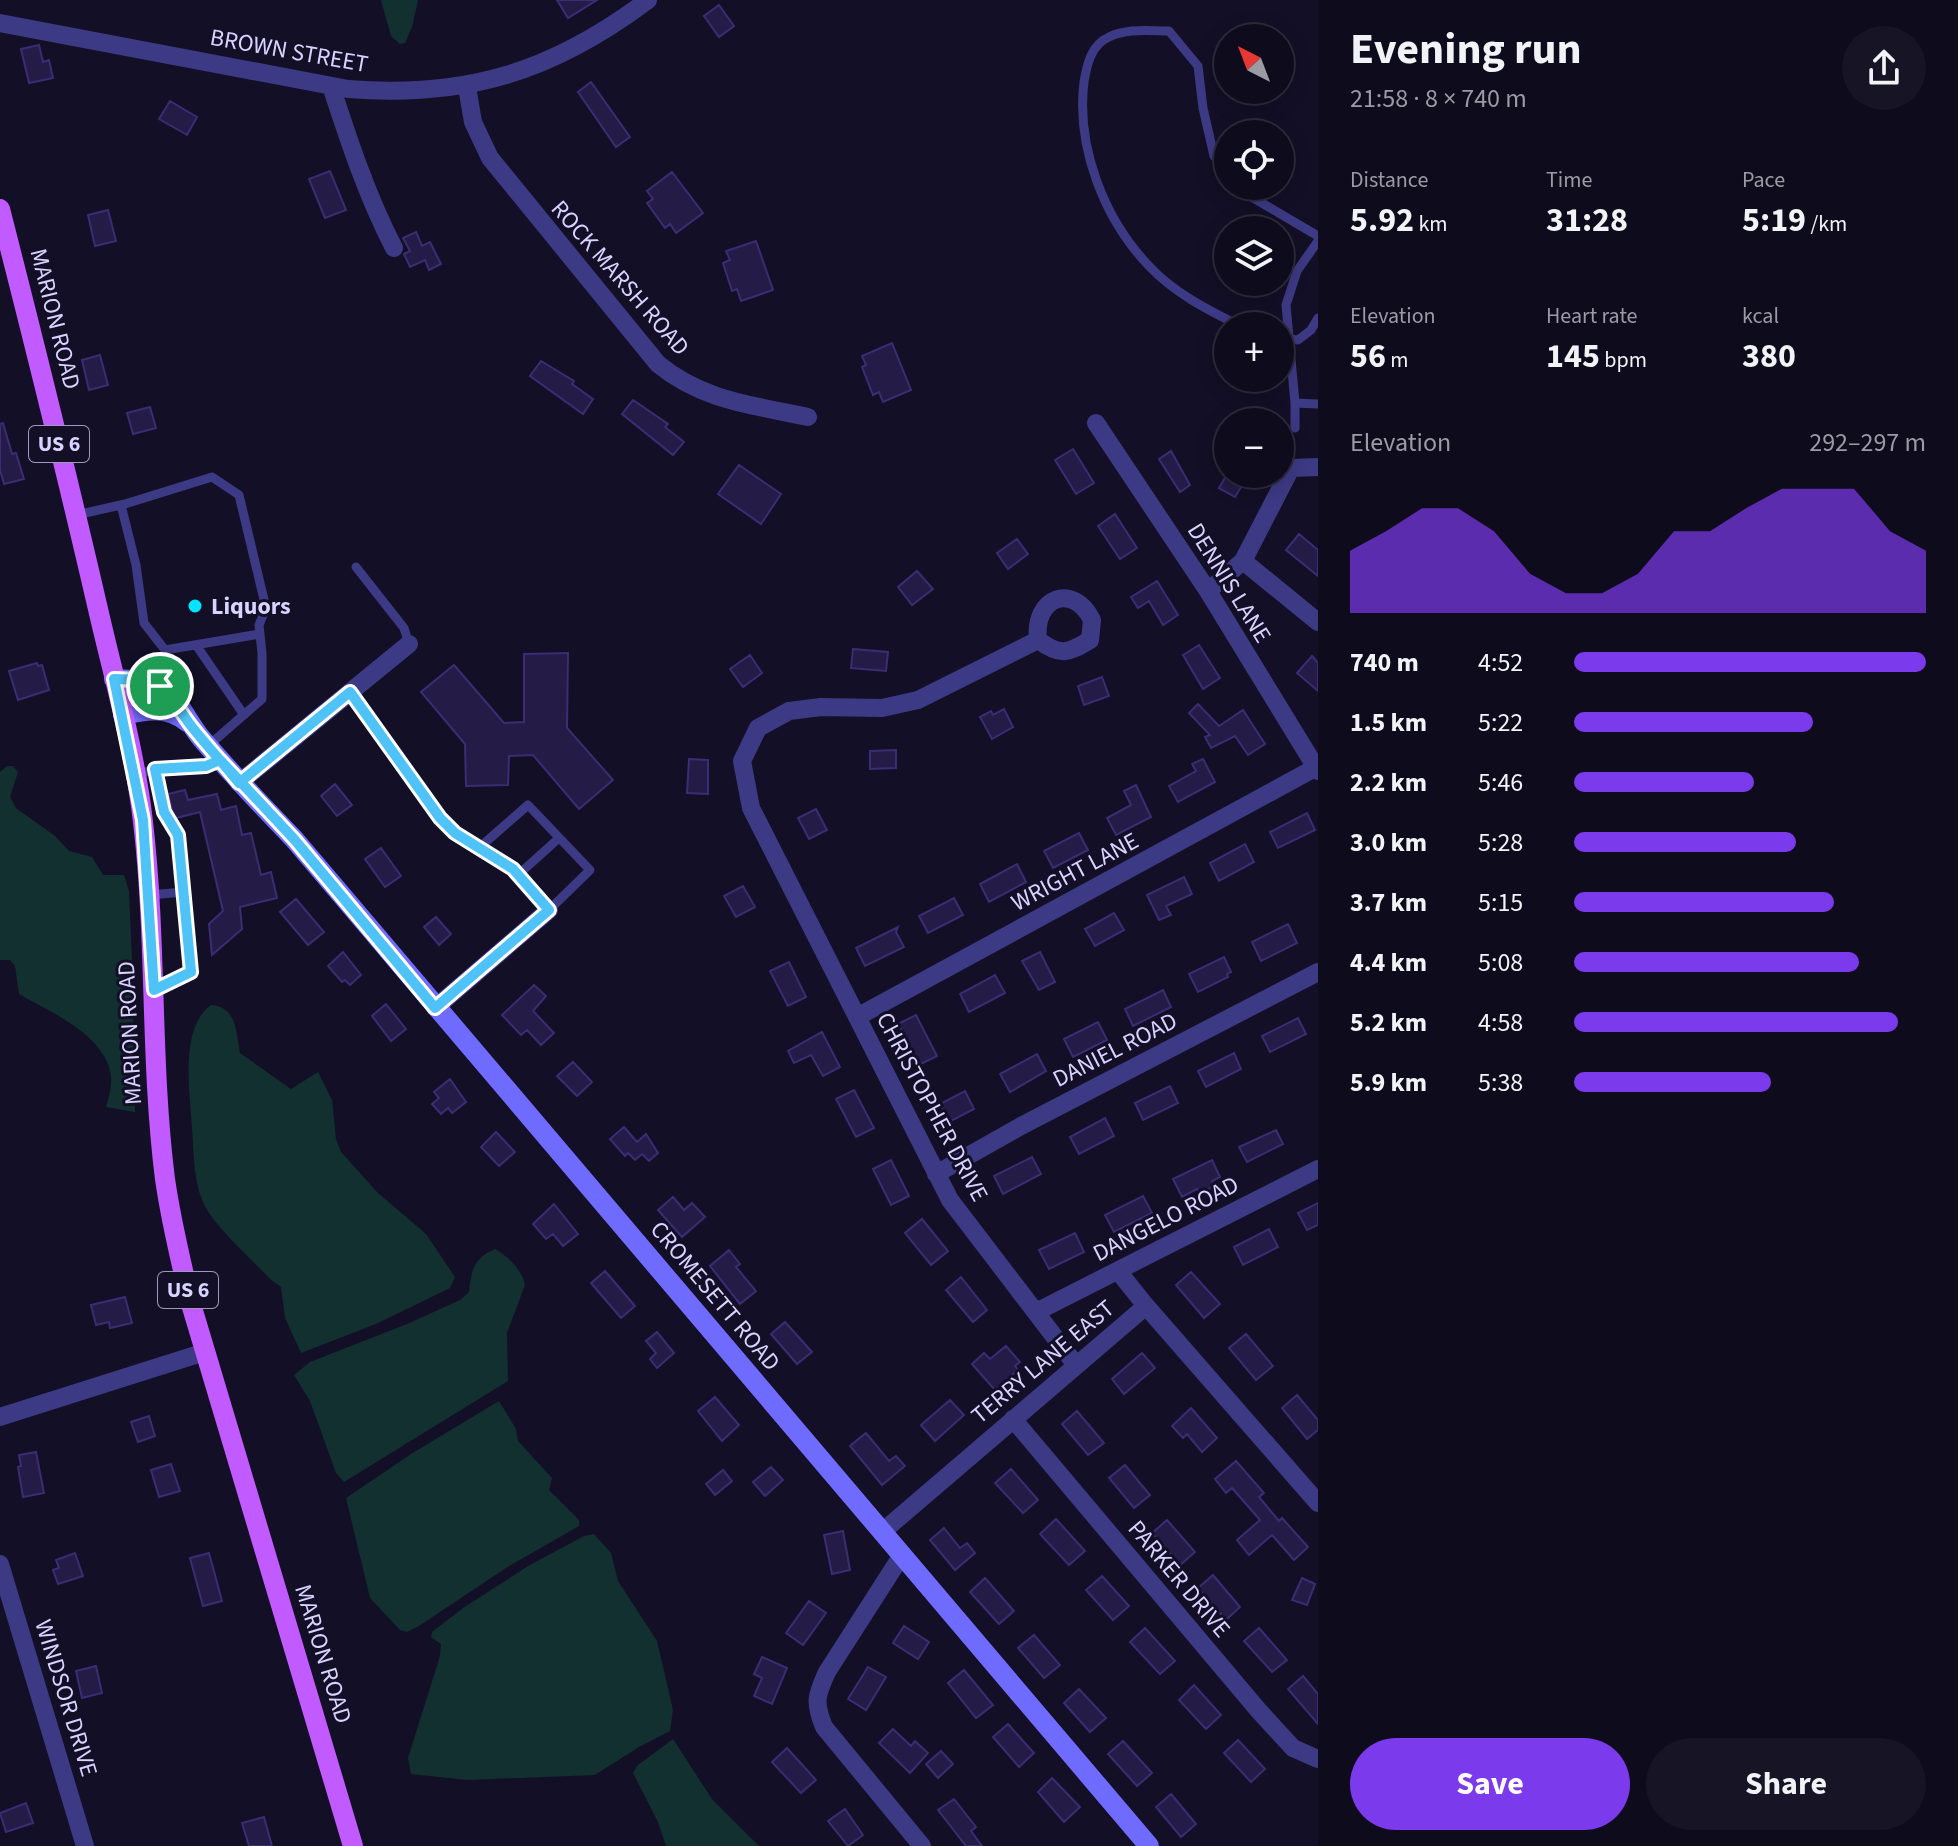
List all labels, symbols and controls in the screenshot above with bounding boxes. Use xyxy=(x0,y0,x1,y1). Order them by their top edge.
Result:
text: Evening run xyxy=(1350,18,1582,81)
street label: BROWN STREET xyxy=(207,20,371,82)
north arrow xyxy=(1214,24,1294,104)
map controls xyxy=(1214,24,1294,488)
button: share xyxy=(1842,26,1926,110)
text: 21:58 · 8 × 740 m xyxy=(1350,80,1527,117)
button: locate xyxy=(1214,120,1294,200)
text: Distance xyxy=(1350,164,1428,196)
text: Time xyxy=(1546,164,1592,196)
text: Pace xyxy=(1742,164,1785,196)
street label: ROCK MARSH ROAD xyxy=(542,192,698,364)
text: 5.92 xyxy=(1350,196,1414,245)
text: 31:28 xyxy=(1546,196,1628,245)
text: 5:19 xyxy=(1742,196,1806,245)
text: km xyxy=(1414,208,1448,240)
text: /km xyxy=(1806,208,1847,240)
button: layers xyxy=(1214,216,1294,296)
street label: MARION ROAD xyxy=(21,245,89,393)
text: Elevation xyxy=(1350,300,1436,332)
text: Heart rate xyxy=(1546,300,1637,332)
text: kcal xyxy=(1742,300,1779,332)
button: + xyxy=(1214,312,1294,392)
text: 56 xyxy=(1350,332,1386,381)
text: 145 xyxy=(1546,332,1600,381)
text: 380 xyxy=(1742,332,1796,381)
text: m xyxy=(1386,344,1409,376)
text: bpm xyxy=(1600,344,1647,376)
button: − xyxy=(1214,408,1294,488)
text: Elevation xyxy=(1350,424,1451,461)
text: 292–297 m xyxy=(1809,424,1926,461)
road number: US 6 xyxy=(29,426,89,462)
street label: DENNIS LANE xyxy=(1178,516,1280,650)
place label: Liquors xyxy=(211,589,291,624)
marker: Liquors xyxy=(186,597,204,615)
text: 740 m xyxy=(1350,644,1419,681)
text: 4:52 xyxy=(1478,644,1523,681)
pin xyxy=(126,652,194,720)
icon: arrive xyxy=(138,664,182,708)
text: 1.5 km xyxy=(1350,704,1427,741)
text: 5:22 xyxy=(1478,704,1523,741)
text: 2.2 km xyxy=(1350,764,1427,801)
text: 5:46 xyxy=(1478,764,1523,801)
street label: WRIGHT LANE xyxy=(1005,824,1145,920)
text: 3.0 km xyxy=(1350,824,1427,861)
text: 5:28 xyxy=(1478,824,1523,861)
text: 3.7 km xyxy=(1350,884,1427,921)
text: 5:15 xyxy=(1478,884,1523,921)
text: 4.4 km xyxy=(1350,944,1427,981)
text: 5:08 xyxy=(1478,944,1523,981)
street label: MARION ROAD xyxy=(109,960,151,1106)
street label: DANIEL ROAD xyxy=(1047,1004,1183,1096)
text: 5.2 km xyxy=(1350,1004,1427,1041)
text: 4:58 xyxy=(1478,1004,1523,1041)
street label: CHRISTOPHER DRIVE xyxy=(867,1006,997,1208)
text: 5.9 km xyxy=(1350,1064,1427,1101)
text: 5:38 xyxy=(1478,1064,1523,1101)
street label: DANGELO ROAD xyxy=(1087,1167,1245,1271)
street label: CROMESETT ROAD xyxy=(642,1213,788,1379)
road number: US 6 xyxy=(158,1272,218,1308)
street label: TERRY LANE EAST xyxy=(964,1291,1122,1432)
street label: PARKER DRIVE xyxy=(1119,1513,1239,1645)
street label: MARION ROAD xyxy=(285,1580,361,1728)
street label: WINDSOR DRIVE xyxy=(26,1615,106,1781)
button: Save xyxy=(1350,1738,1630,1830)
button: Share xyxy=(1646,1738,1926,1830)

